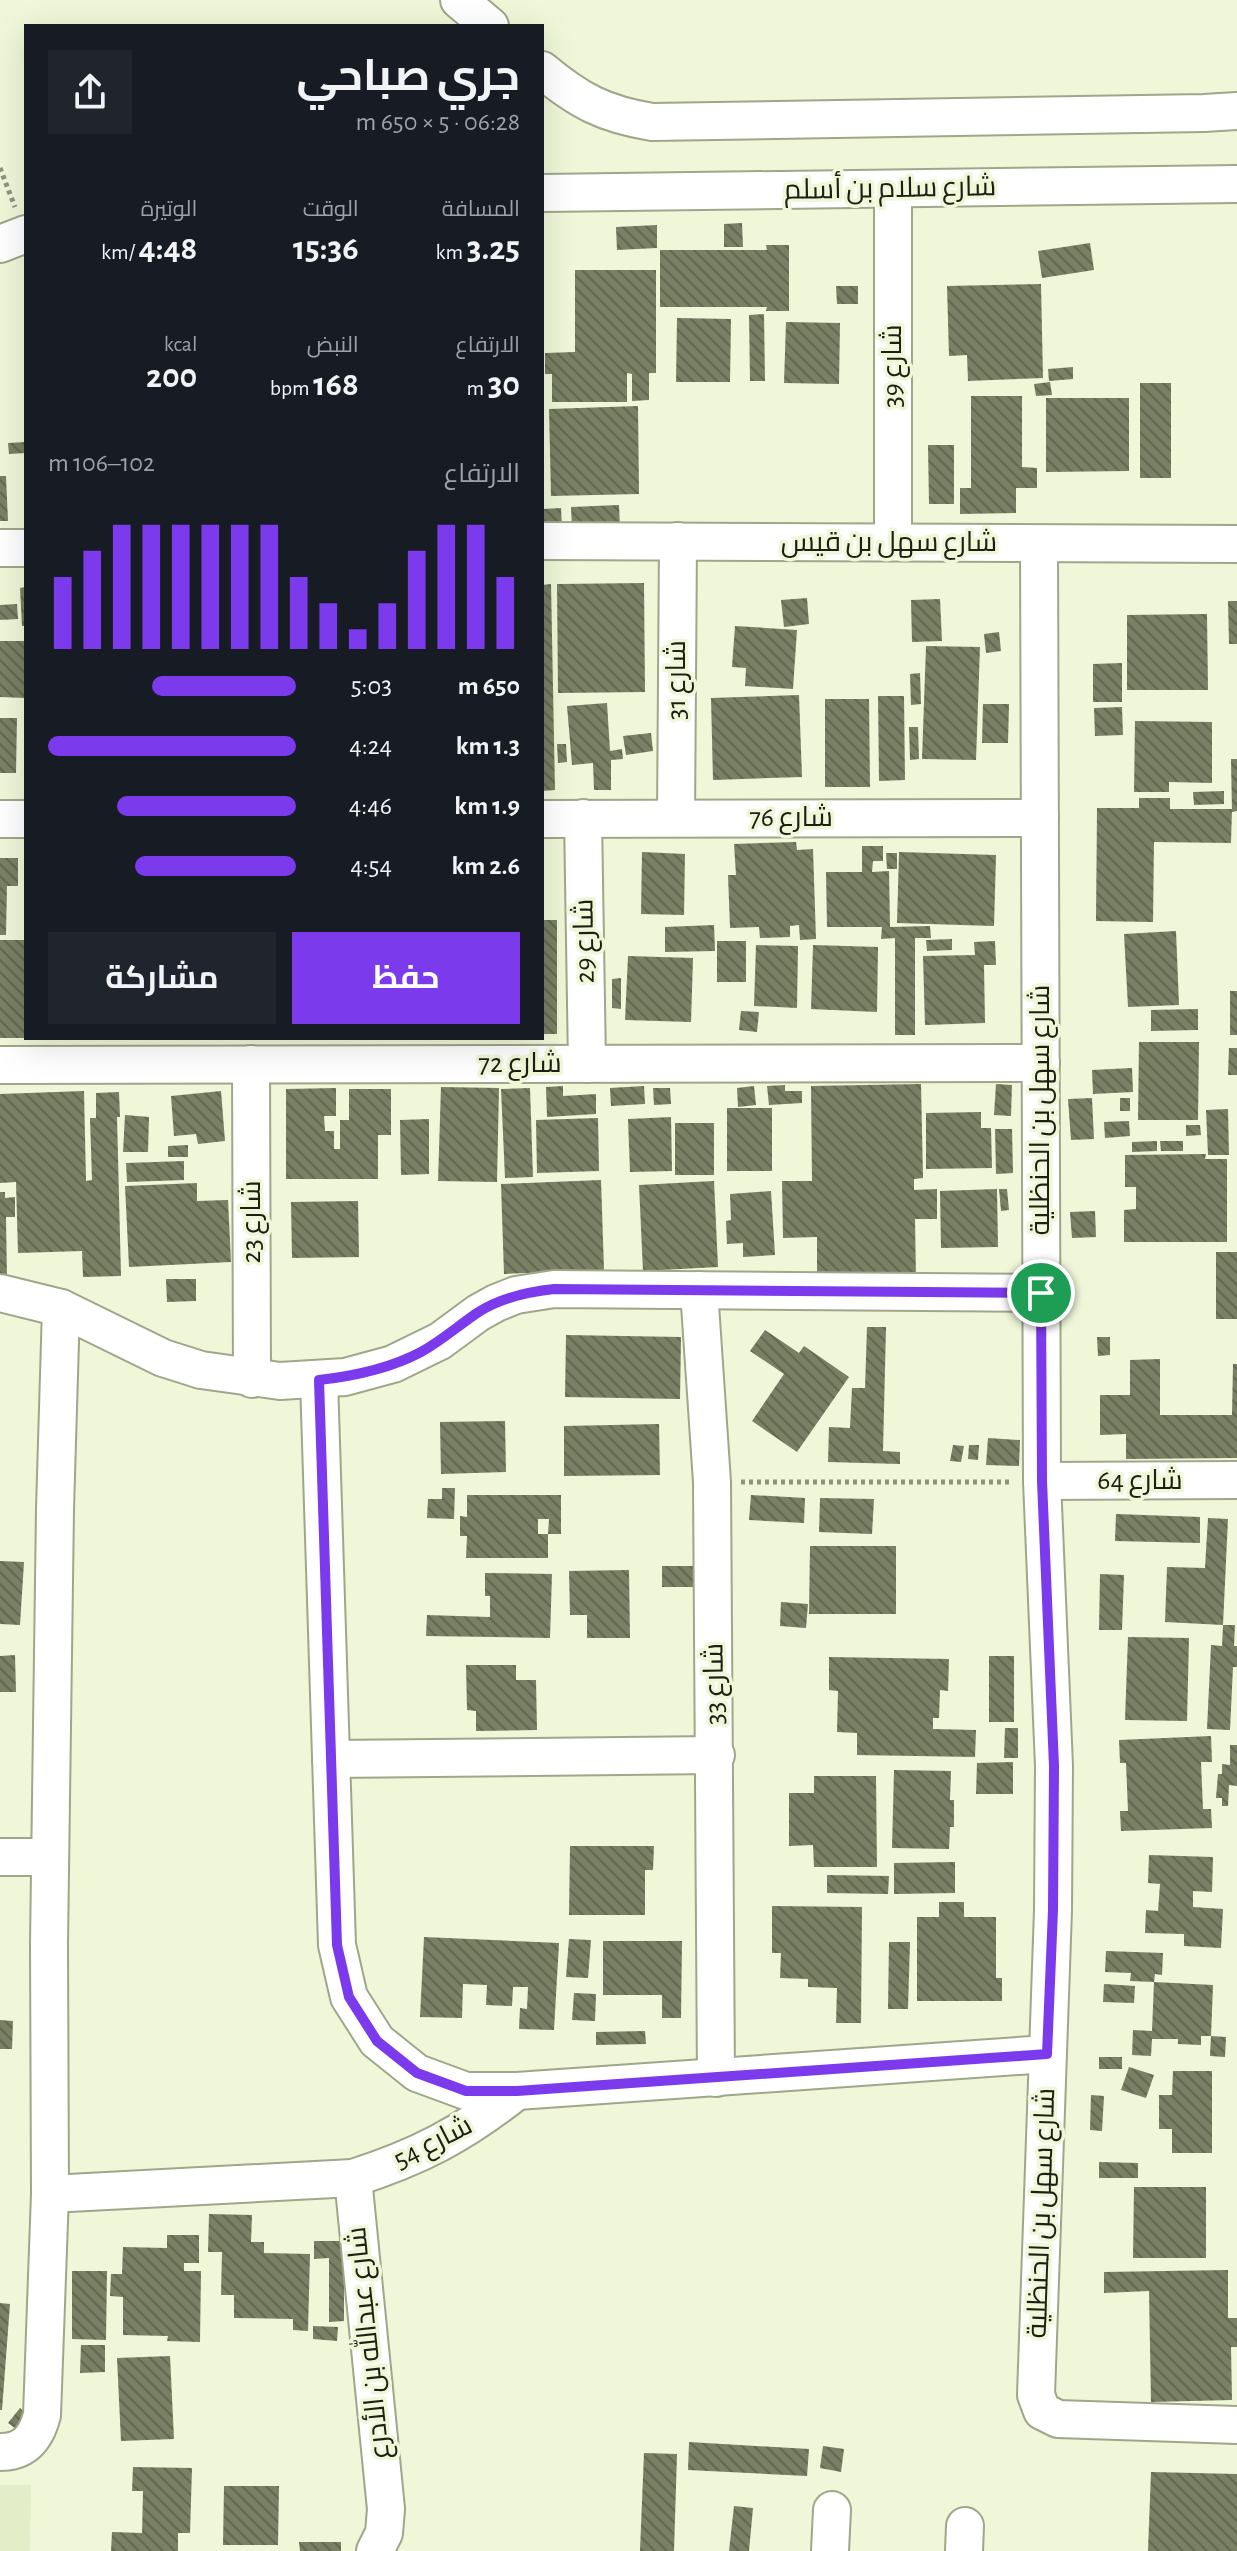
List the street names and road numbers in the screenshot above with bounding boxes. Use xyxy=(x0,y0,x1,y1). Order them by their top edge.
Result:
street label: شارع سلام بن أسلم xyxy=(784,168,996,209)
street label: شارع 39 xyxy=(878,324,910,408)
street label: شارع سهل بن قيس xyxy=(781,528,997,560)
street label: شارع 31 xyxy=(662,640,694,720)
street label: شارع 76 xyxy=(749,803,833,835)
street label: شارع 29 xyxy=(569,898,603,984)
street label: شارع سهل بن الحنظلية xyxy=(1026,985,1058,1235)
street label: شارع 72 xyxy=(478,1049,562,1081)
street label: شارع 23 xyxy=(237,1180,269,1264)
street label: شارع 64 xyxy=(1097,1466,1183,1498)
street label: شارع 33 xyxy=(699,1643,733,1725)
street label: شارع سهل بن الحنظلية xyxy=(1023,2087,1063,2339)
street label: شارع 54 xyxy=(389,2111,478,2177)
street label: شارع عبدالله بن الأدرع xyxy=(337,2225,398,2461)

